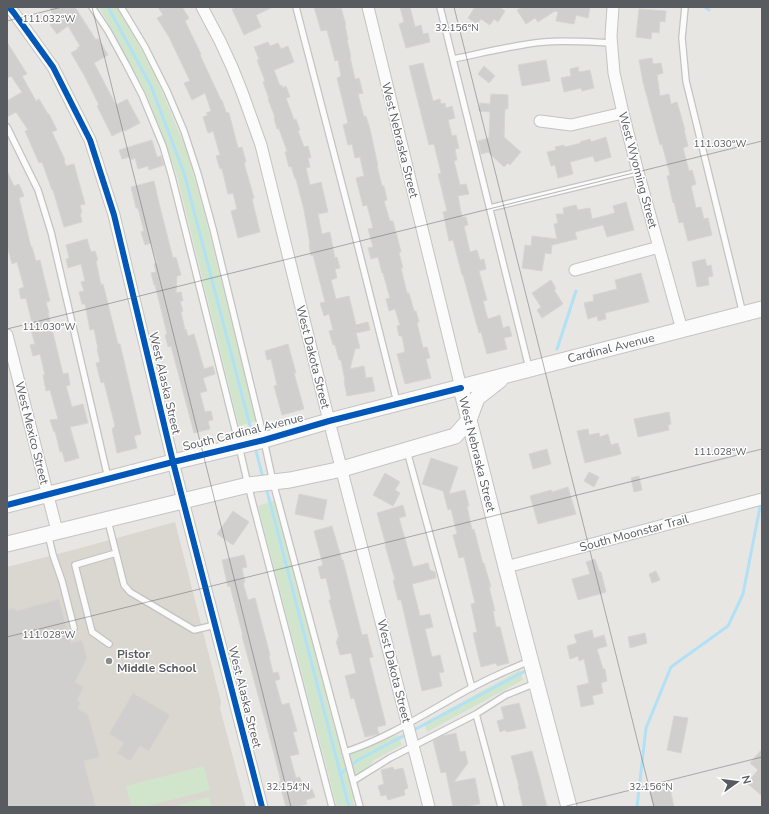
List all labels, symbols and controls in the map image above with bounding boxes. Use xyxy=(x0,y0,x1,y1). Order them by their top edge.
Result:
text: 111.032°W xyxy=(22,12,76,26)
text: 32.156°N xyxy=(435,21,479,35)
street label: West Nebraska Street xyxy=(378,81,422,200)
street label: West Wyoming Street xyxy=(615,110,661,231)
text: 111.030°W xyxy=(693,137,747,151)
street label: West Dakota Street xyxy=(292,304,334,411)
text: 111.030°W xyxy=(22,320,76,334)
street label: Cardinal Avenue xyxy=(566,329,656,367)
street label: West Alaska Street xyxy=(145,330,185,436)
street label: West Mexico Street xyxy=(11,380,53,487)
street label: West Nebraska Street xyxy=(455,395,499,514)
street label: South Cardinal Avenue xyxy=(181,409,305,455)
text: 111.028°W xyxy=(693,445,747,459)
street label: South Moonstar Trail xyxy=(578,511,691,555)
street label: West Dakota Street xyxy=(373,618,415,725)
text: 111.028°W xyxy=(22,628,76,642)
street label: West Alaska Street xyxy=(225,644,266,750)
place label: Pistor Middle School xyxy=(117,646,196,676)
marker: Pistor Middle School xyxy=(104,656,114,666)
north arrow xyxy=(717,762,757,802)
text: N xyxy=(738,774,754,786)
text: 32.154°N xyxy=(266,780,310,794)
text: 32.156°N xyxy=(629,780,673,794)

